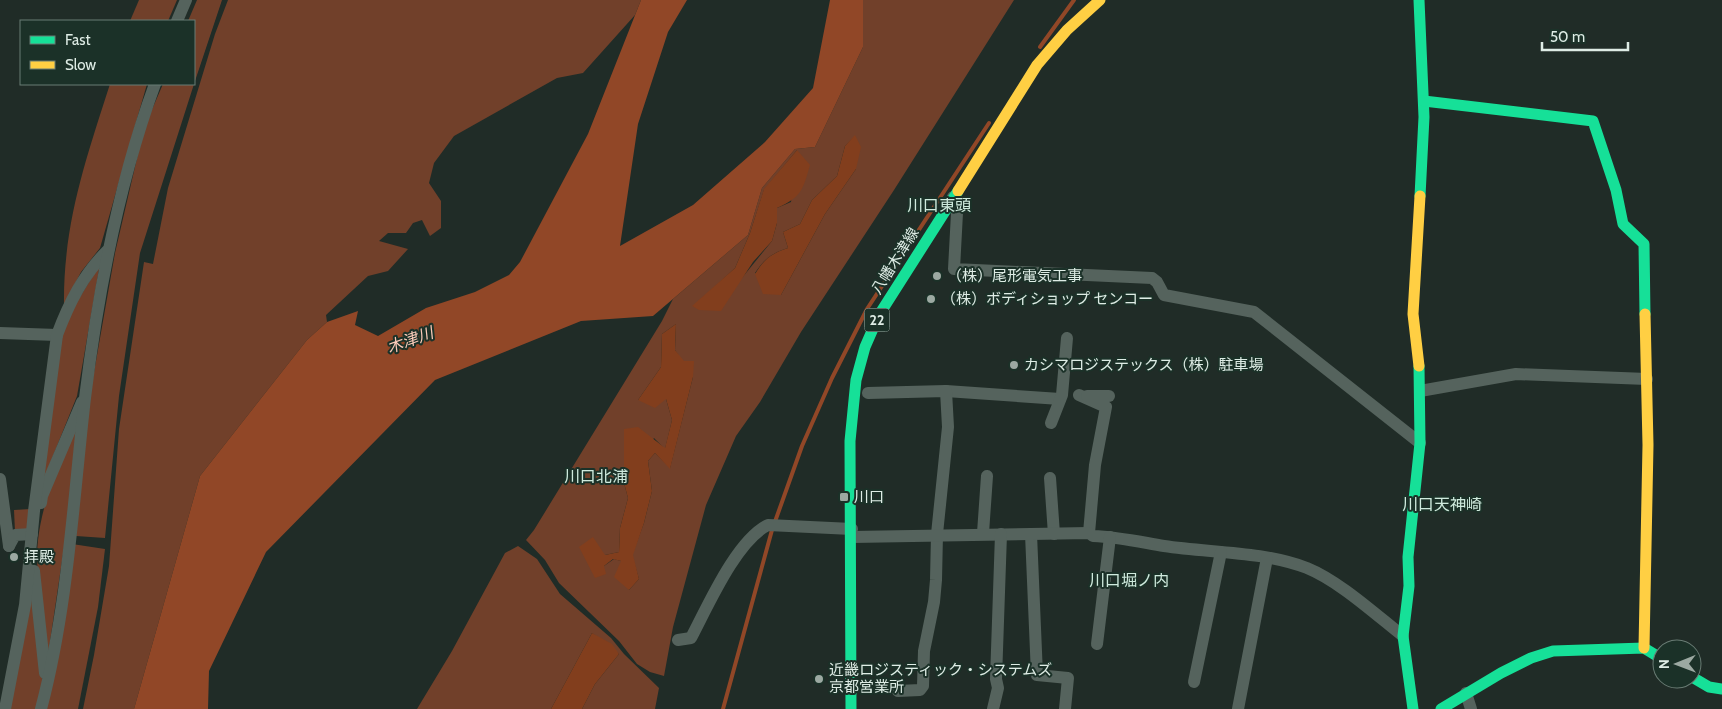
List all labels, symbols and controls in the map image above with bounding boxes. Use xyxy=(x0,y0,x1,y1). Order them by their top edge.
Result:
legend xyxy=(20,20,195,85)
scale bar xyxy=(1542,20,1628,52)
text: 50 m xyxy=(1550,28,1585,46)
text: Fast xyxy=(65,31,90,49)
text: Slow xyxy=(65,56,96,74)
district label: 川口東頭 xyxy=(907,196,971,215)
street label: 八幡木津線 xyxy=(867,224,923,298)
place label: （株）尾形電気工事 xyxy=(947,267,1082,285)
marker: （株）尾形電気工事 xyxy=(931,270,943,282)
place label: （株）ボディショップ センコー xyxy=(941,290,1153,308)
marker: （株）ボディショップ センコー xyxy=(925,293,937,305)
road number: 22 xyxy=(864,308,890,332)
water label: 木津川 xyxy=(384,322,438,357)
place label: カシマロジステックス（株）駐車場 xyxy=(1024,356,1264,374)
marker: カシマロジステックス（株）駐車場 xyxy=(1008,359,1020,371)
district label: 川口北浦 xyxy=(564,467,628,486)
place label: 川口 xyxy=(854,488,884,506)
marker: 川口 xyxy=(838,491,850,503)
district label: 川口天神崎 xyxy=(1402,495,1482,514)
place label: 拝殿 xyxy=(24,548,54,566)
marker: 拝殿 xyxy=(8,551,20,563)
district label: 川口堀ノ内 xyxy=(1089,571,1169,590)
north arrow xyxy=(1652,639,1702,689)
text: N xyxy=(1655,659,1673,669)
place label: 近畿ロジスティック・システムズ 京都営業所 xyxy=(829,661,1052,696)
marker: 近畿ロジスティック・システムズ 京都営業所 xyxy=(813,673,825,685)

